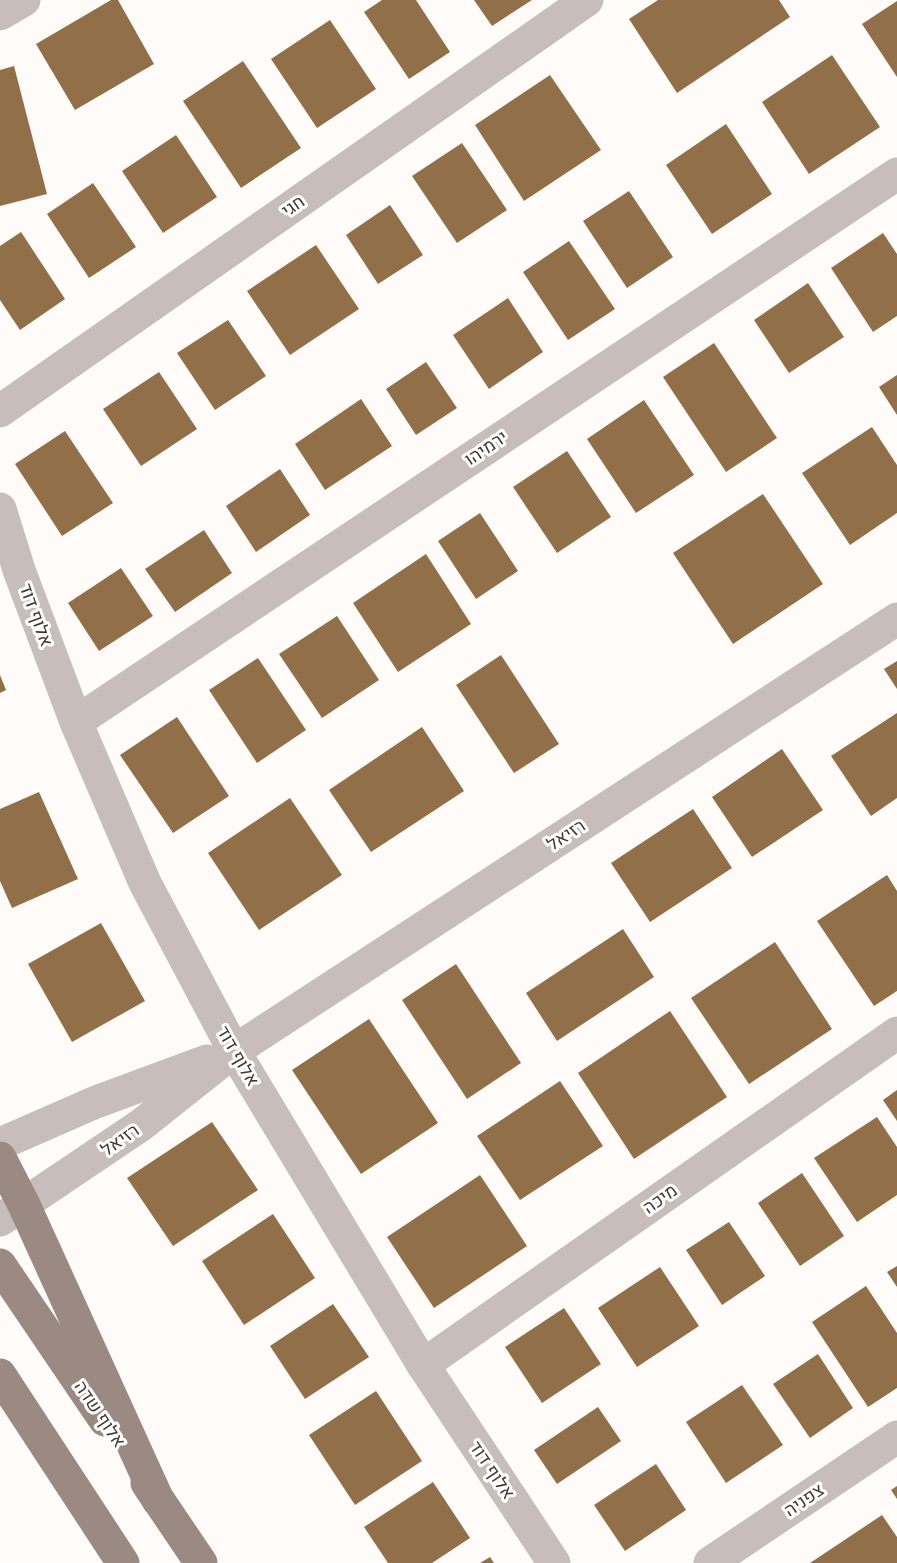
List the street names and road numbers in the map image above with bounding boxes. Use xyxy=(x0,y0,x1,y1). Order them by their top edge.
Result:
street label: חגי xyxy=(276,189,309,223)
street label: ירמיהו xyxy=(459,424,512,471)
street label: אלוף דוד xyxy=(13,580,59,650)
street label: רזיאל xyxy=(542,813,590,856)
street label: אלוף דוד xyxy=(211,1021,266,1090)
street label: רזיאל xyxy=(96,1117,144,1162)
street label: מיכה xyxy=(637,1178,682,1219)
street label: אלוף שדה xyxy=(69,1375,132,1452)
street label: אלוף דוד xyxy=(464,1436,521,1504)
street label: צפניה xyxy=(779,1477,829,1522)

